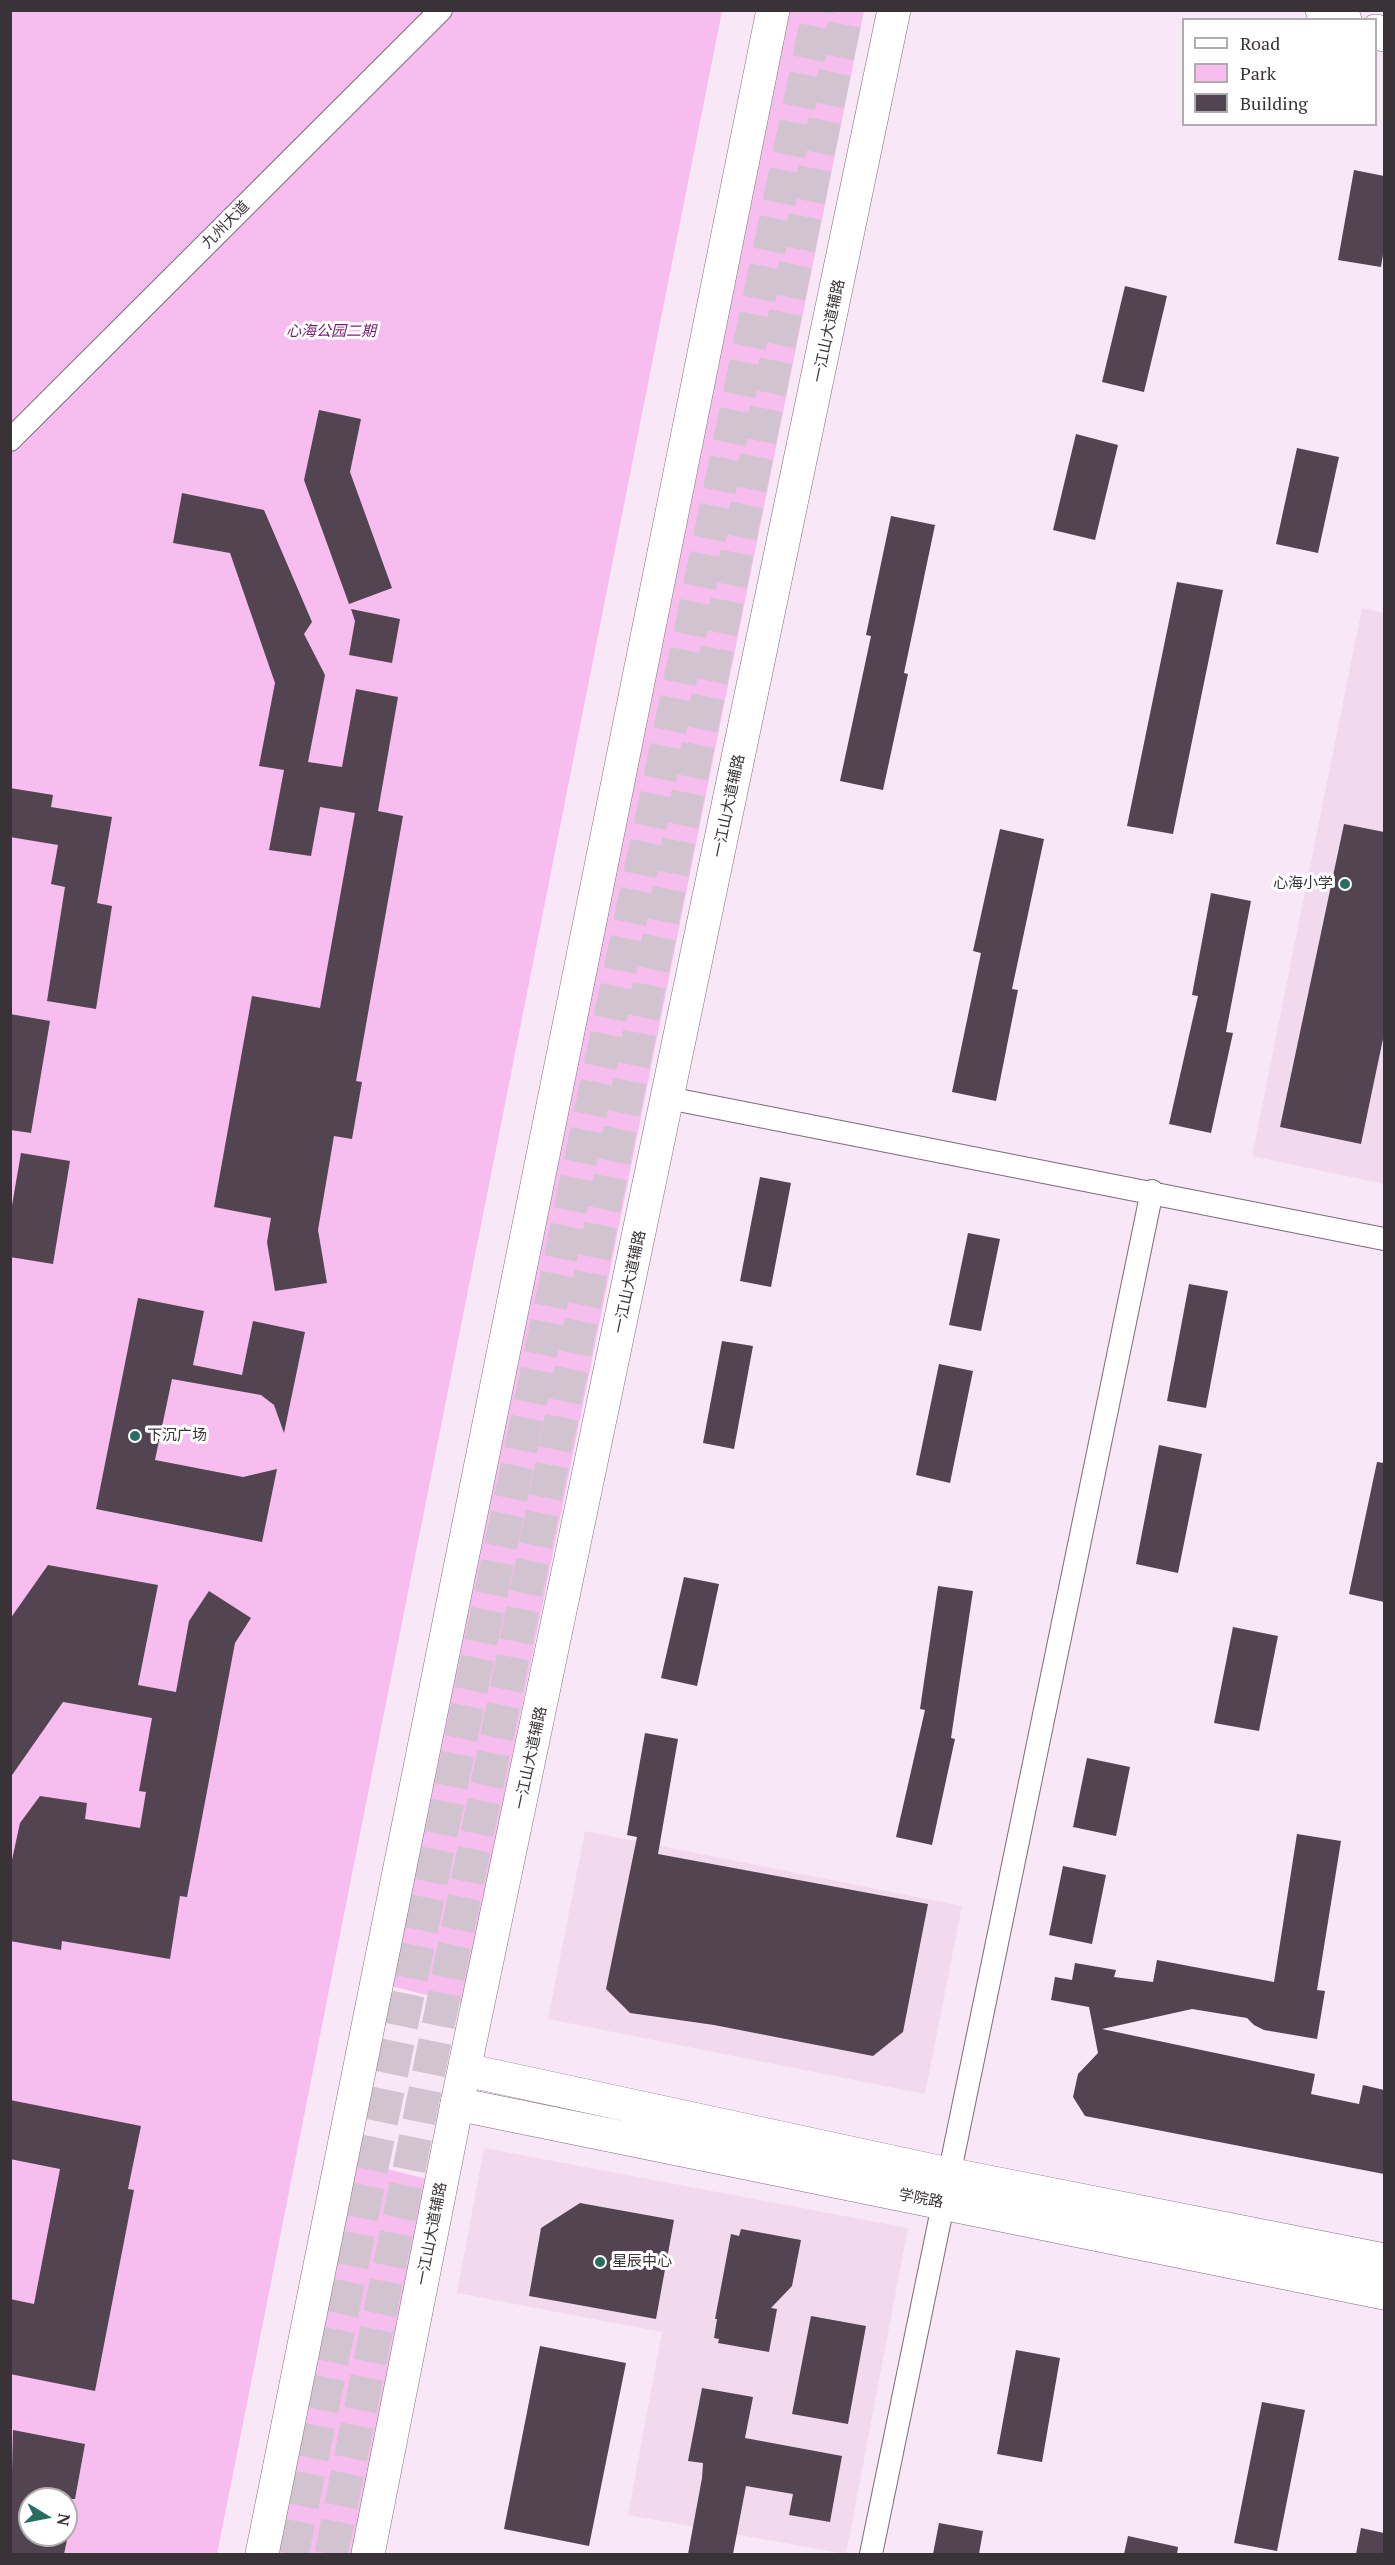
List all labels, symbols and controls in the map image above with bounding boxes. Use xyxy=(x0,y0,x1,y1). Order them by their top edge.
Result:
legend xyxy=(1182,18,1377,126)
text: Road xyxy=(1240,31,1280,55)
text: Park xyxy=(1240,61,1276,85)
text: Building xyxy=(1240,91,1308,115)
street label: 九州大道 xyxy=(198,197,254,253)
street label: 一江山大道辅路 xyxy=(809,278,849,384)
park label: 心海公园二期 xyxy=(286,323,376,341)
street label: 一江山大道辅路 xyxy=(709,753,749,859)
place label: 心海小学 xyxy=(1273,875,1333,893)
marker: 心海小学 xyxy=(1338,877,1352,891)
street label: 一江山大道辅路 xyxy=(610,1229,650,1335)
place label: 下沉广场 xyxy=(147,1427,207,1445)
marker: 下沉广场 xyxy=(128,1429,142,1443)
street label: 一江山大道辅路 xyxy=(511,1705,551,1811)
street label: 一江山大道辅路 xyxy=(413,2181,451,2287)
street label: 学院路 xyxy=(897,2186,945,2212)
place label: 星辰中心 xyxy=(612,2253,672,2271)
marker: 星辰中心 xyxy=(593,2255,607,2269)
north arrow xyxy=(18,2487,78,2547)
text: N xyxy=(52,2512,76,2528)

